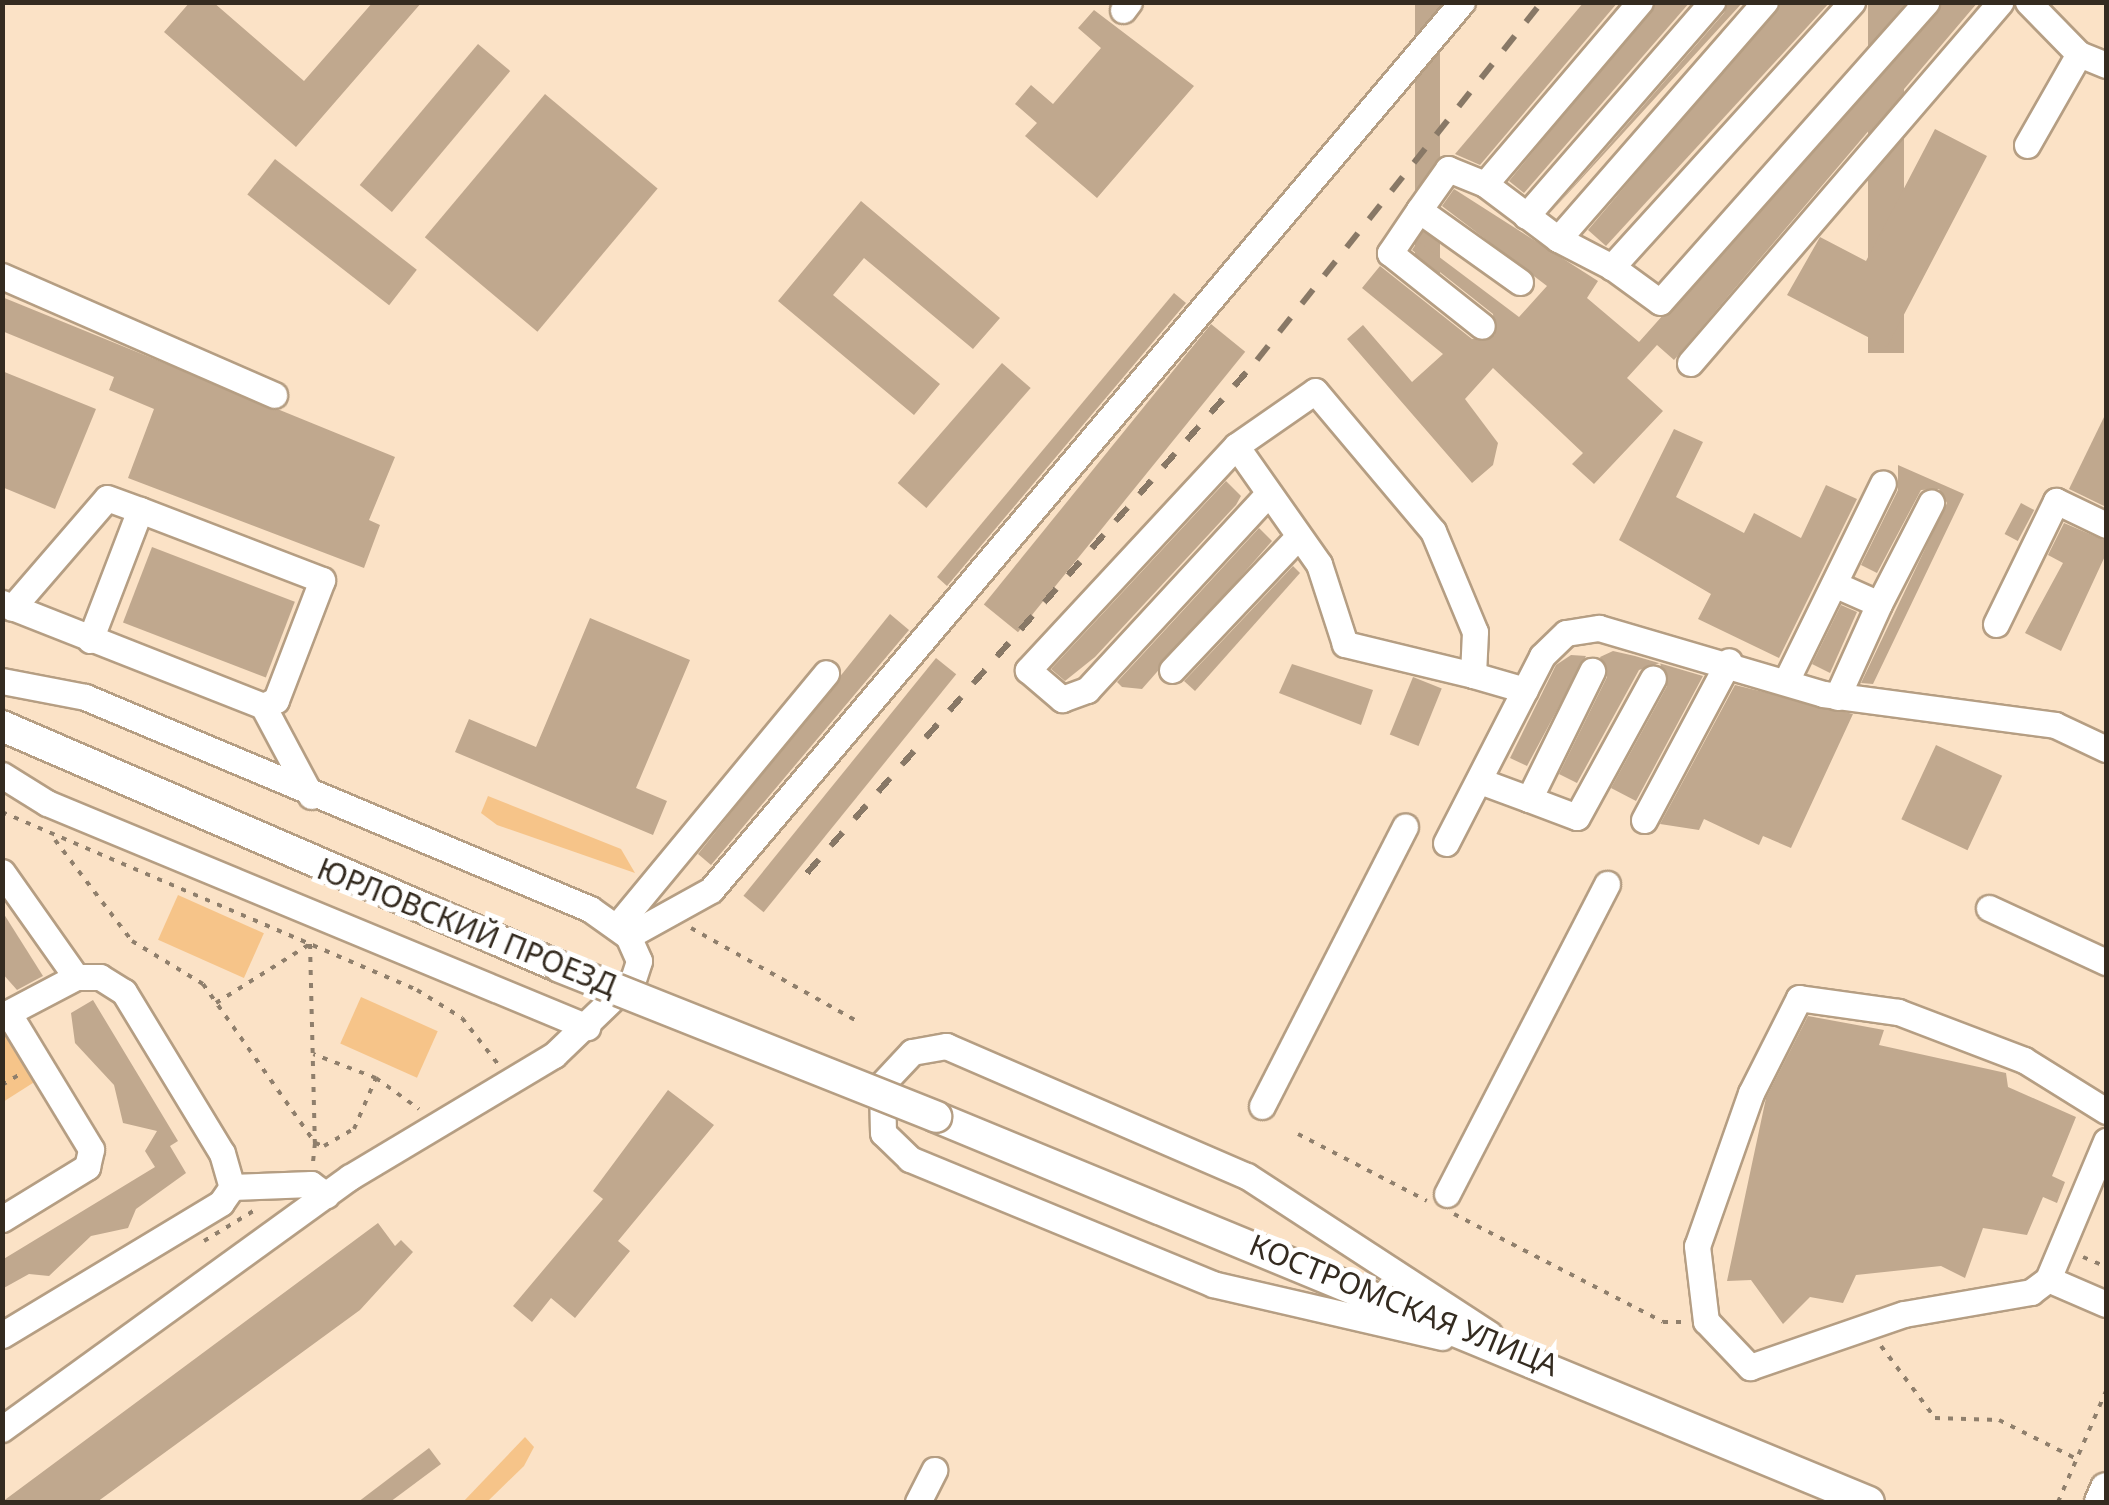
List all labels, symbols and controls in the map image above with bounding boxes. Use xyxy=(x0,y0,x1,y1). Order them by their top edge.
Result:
street label: ЮРЛОВСКИЙ ПРОЕЗД xyxy=(312,850,622,1004)
street label: КОСТРОМСКАЯ УЛИЦА xyxy=(1244,1227,1564,1383)

